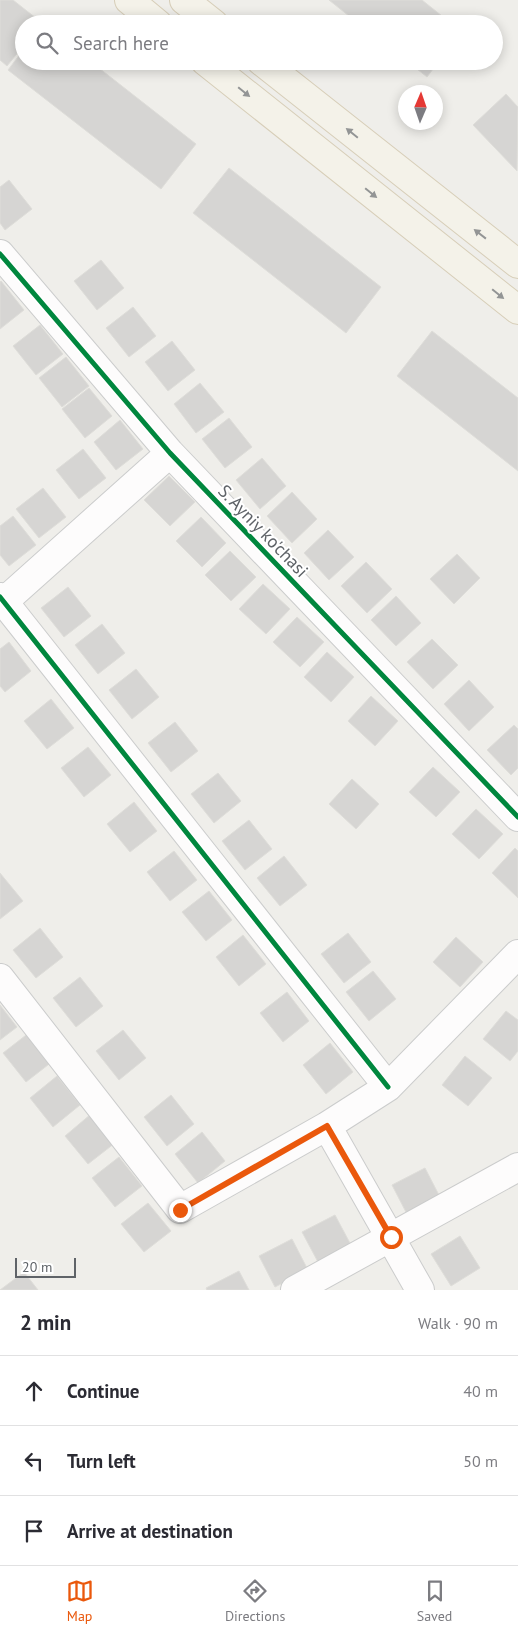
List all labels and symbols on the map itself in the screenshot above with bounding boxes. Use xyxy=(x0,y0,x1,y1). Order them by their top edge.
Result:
north arrow xyxy=(398,85,443,130)
one-way arrow xyxy=(237,86,250,97)
one-way arrow xyxy=(346,128,359,139)
one-way arrow xyxy=(364,187,377,198)
one-way arrow xyxy=(474,228,487,239)
one-way arrow xyxy=(491,289,504,300)
street label: S. Ayniy ko'chasi xyxy=(213,479,313,582)
route end xyxy=(169,1199,192,1222)
route start xyxy=(380,1226,403,1249)
scale bar xyxy=(15,1255,76,1278)

